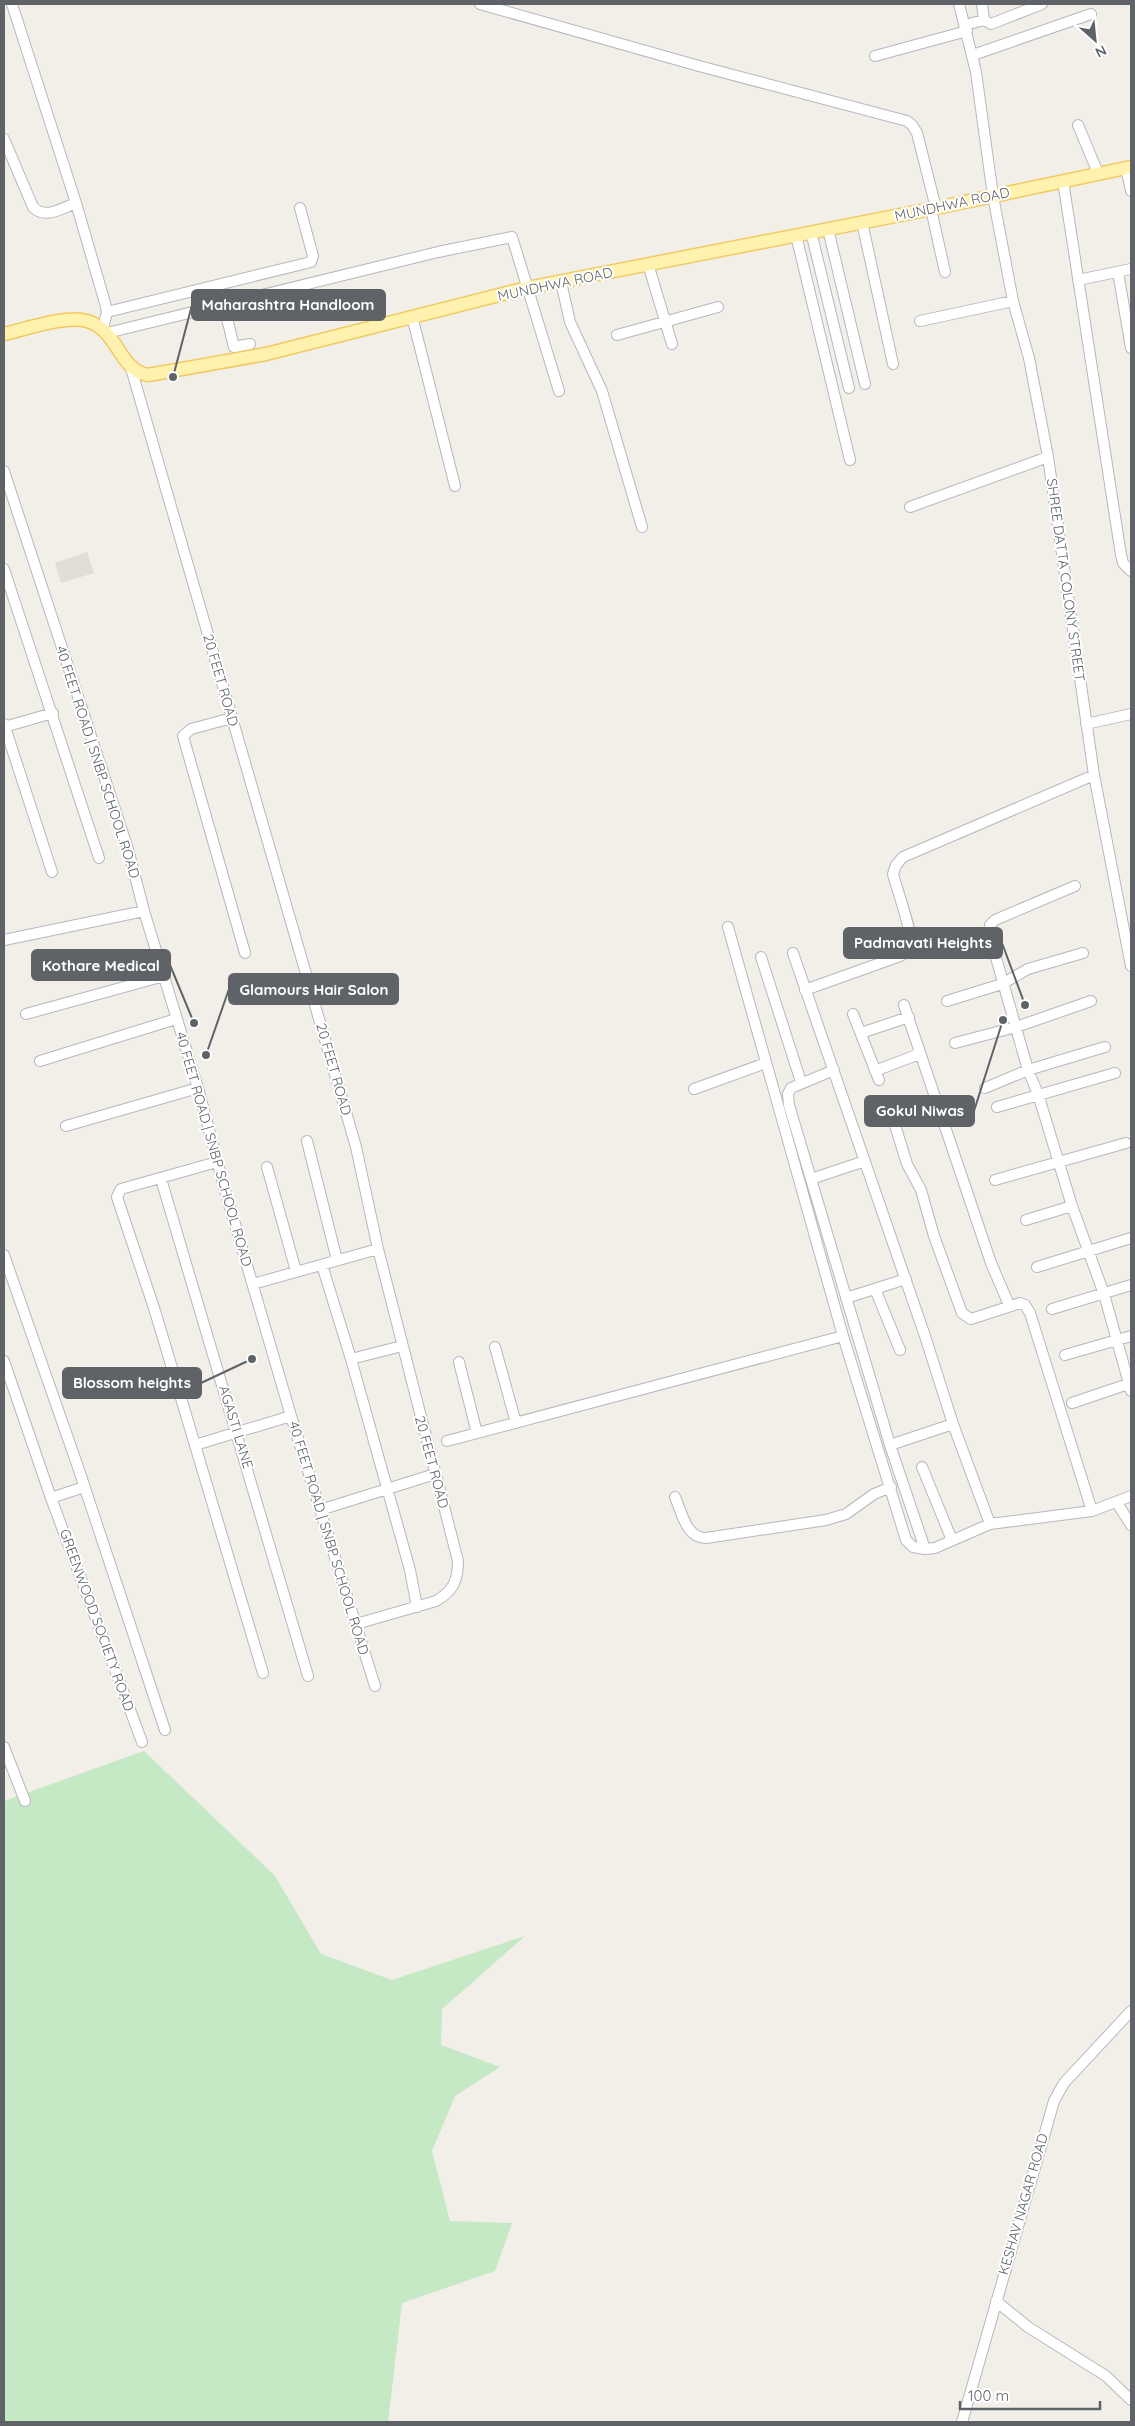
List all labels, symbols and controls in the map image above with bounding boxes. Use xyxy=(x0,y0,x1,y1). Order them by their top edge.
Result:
north arrow xyxy=(1070,15,1120,65)
text: N xyxy=(1092,41,1110,62)
street label: MUNDHWA ROAD xyxy=(893,183,1011,225)
street label: MUNDHWA ROAD xyxy=(496,263,614,305)
callout: Maharashtra Handloom xyxy=(192,290,385,320)
text: Maharashtra Handloom xyxy=(202,295,374,314)
street label: SHREE DATTA COLONY STREET xyxy=(1043,477,1089,683)
street label: 20 FEET ROAD xyxy=(199,632,243,728)
street label: 40 FEET ROAD | SNBP SCHOOL ROAD xyxy=(52,644,144,880)
callout: Padmavati Heights xyxy=(844,928,1002,958)
text: Padmavati Heights xyxy=(854,933,992,952)
callout: Kothare Medical xyxy=(32,950,170,980)
text: Kothare Medical xyxy=(42,956,160,975)
callout: Glamours Hair Salon xyxy=(229,974,398,1004)
text: Glamours Hair Salon xyxy=(240,980,388,999)
street label: 20 FEET ROAD xyxy=(312,1021,356,1117)
street label: 40 FEET ROAD | SNBP SCHOOL ROAD xyxy=(172,1030,256,1268)
callout: Gokul Niwas xyxy=(865,1096,974,1126)
text: Gokul Niwas xyxy=(876,1101,964,1120)
callout: Blossom heights xyxy=(63,1368,201,1398)
text: Blossom heights xyxy=(73,1373,191,1392)
street label: AGASTI LANE xyxy=(215,1383,257,1471)
street label: 20 FEET ROAD xyxy=(411,1414,453,1510)
street label: 40 FEET ROAD | SNBP SCHOOL ROAD xyxy=(285,1419,373,1657)
street label: GREENWOOD SOCIETY ROAD xyxy=(56,1526,138,1714)
street label: KESHAV NAGAR ROAD xyxy=(994,2131,1052,2277)
scale bar xyxy=(960,2378,1100,2410)
text: 100 m xyxy=(968,2386,1009,2405)

